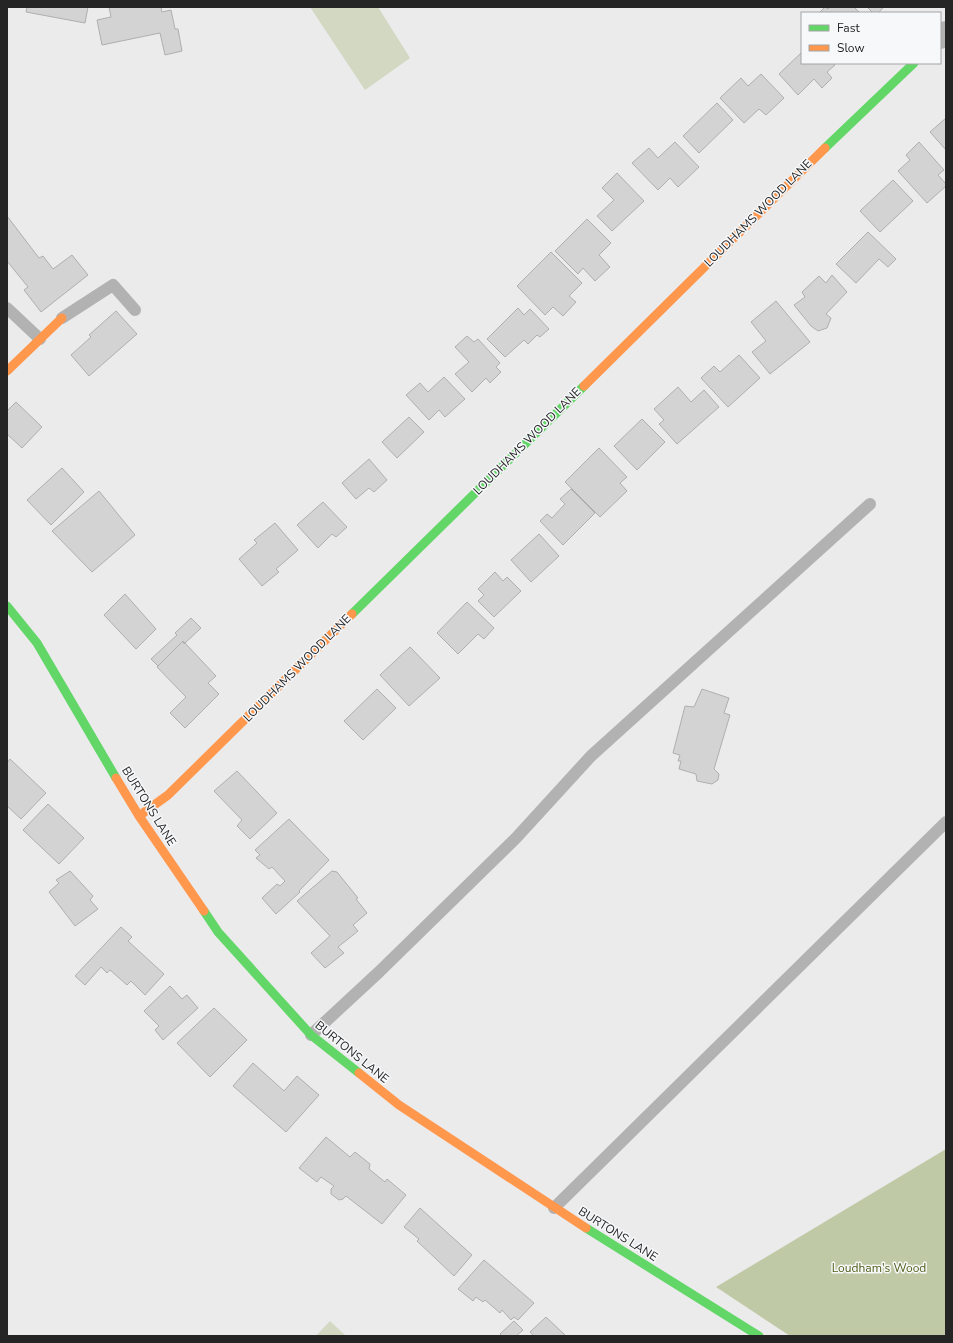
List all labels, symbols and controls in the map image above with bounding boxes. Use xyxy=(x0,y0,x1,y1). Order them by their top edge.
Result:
legend xyxy=(801,12,941,64)
text: Fast xyxy=(837,20,860,36)
text: Slow xyxy=(837,40,865,56)
street label: LOUDHAMS WOOD LANE xyxy=(701,156,815,270)
street label: LOUDHAMS WOOD LANE xyxy=(470,384,584,498)
street label: LOUDHAMS WOOD LANE xyxy=(240,611,354,725)
street label: BURTONS LANE xyxy=(118,763,180,849)
street label: BURTONS LANE xyxy=(312,1017,392,1087)
street label: BURTONS LANE xyxy=(575,1203,661,1265)
park label: Loudham's Wood xyxy=(832,1260,926,1276)

